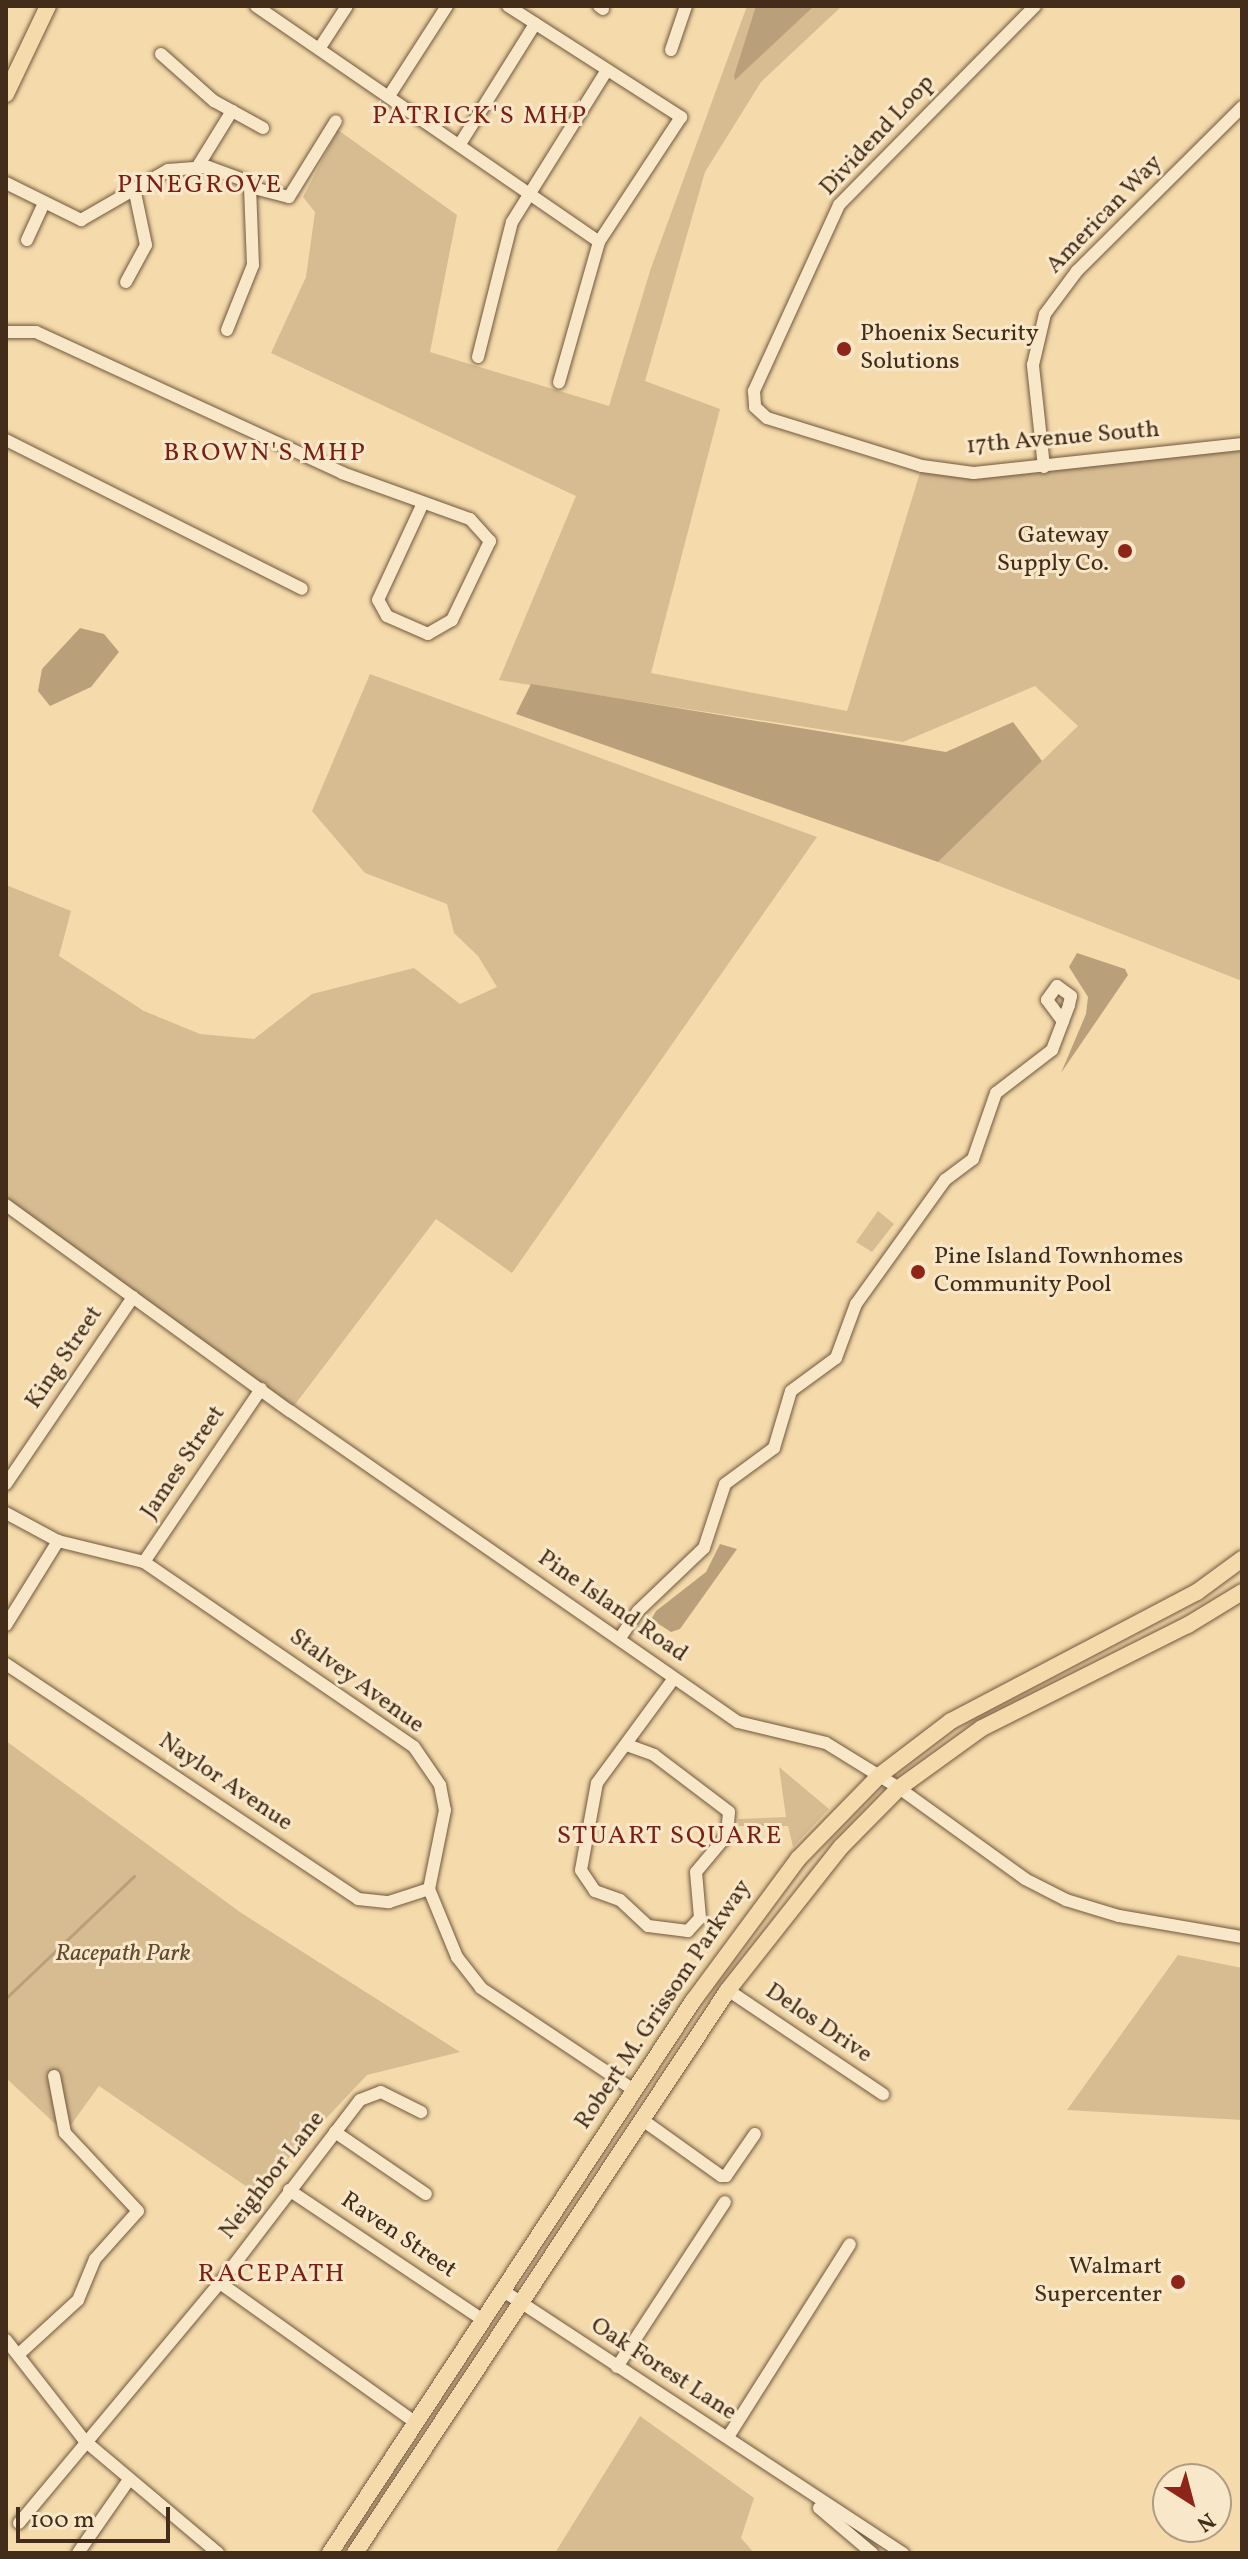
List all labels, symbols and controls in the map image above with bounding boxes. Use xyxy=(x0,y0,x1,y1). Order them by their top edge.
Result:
street label: Dividend Loop xyxy=(815,70,941,202)
district label: PATRICK'S MHP xyxy=(372,101,588,133)
street label: American Way xyxy=(1041,149,1169,281)
district label: PINEGROVE xyxy=(117,170,283,202)
place label: Phoenix Security Solutions xyxy=(860,321,1039,377)
marker: Phoenix Security Solutions xyxy=(835,340,853,358)
street label: 17th Avenue South xyxy=(965,416,1161,462)
district label: BROWN'S MHP xyxy=(163,438,367,470)
place label: Gateway Supply Co. xyxy=(996,523,1109,579)
marker: Gateway Supply Co. xyxy=(1116,542,1134,560)
place label: Pine Island Townhomes Community Pool xyxy=(934,1244,1184,1300)
marker: Pine Island Townhomes Community Pool xyxy=(909,1263,927,1281)
street label: King Street xyxy=(20,1301,110,1415)
street label: James Street xyxy=(136,1401,232,1525)
street label: Pine Island Road xyxy=(531,1545,693,1669)
street label: Stalvey Avenue xyxy=(283,1623,429,1741)
street label: Naylor Avenue xyxy=(153,1728,297,1838)
district label: STUART SQUARE xyxy=(556,1821,784,1853)
street label: Robert M. Grissom Parkway xyxy=(570,1875,758,2135)
park label: Racepath Park xyxy=(55,1941,191,1969)
street label: Delos Drive xyxy=(759,1978,877,2070)
street label: Neighbor Lane xyxy=(214,2106,332,2246)
street label: Raven Street xyxy=(335,2187,461,2285)
place label: Walmart Supercenter xyxy=(1034,2254,1162,2310)
district label: RACEPATH xyxy=(198,2259,346,2291)
marker: Walmart Supercenter xyxy=(1169,2273,1187,2291)
street label: Oak Forest Lane xyxy=(585,2312,741,2428)
north arrow xyxy=(1152,2463,1232,2543)
scale bar xyxy=(20,2491,174,2541)
text: 100 m xyxy=(30,2504,95,2538)
text: N xyxy=(1190,2504,1221,2538)

